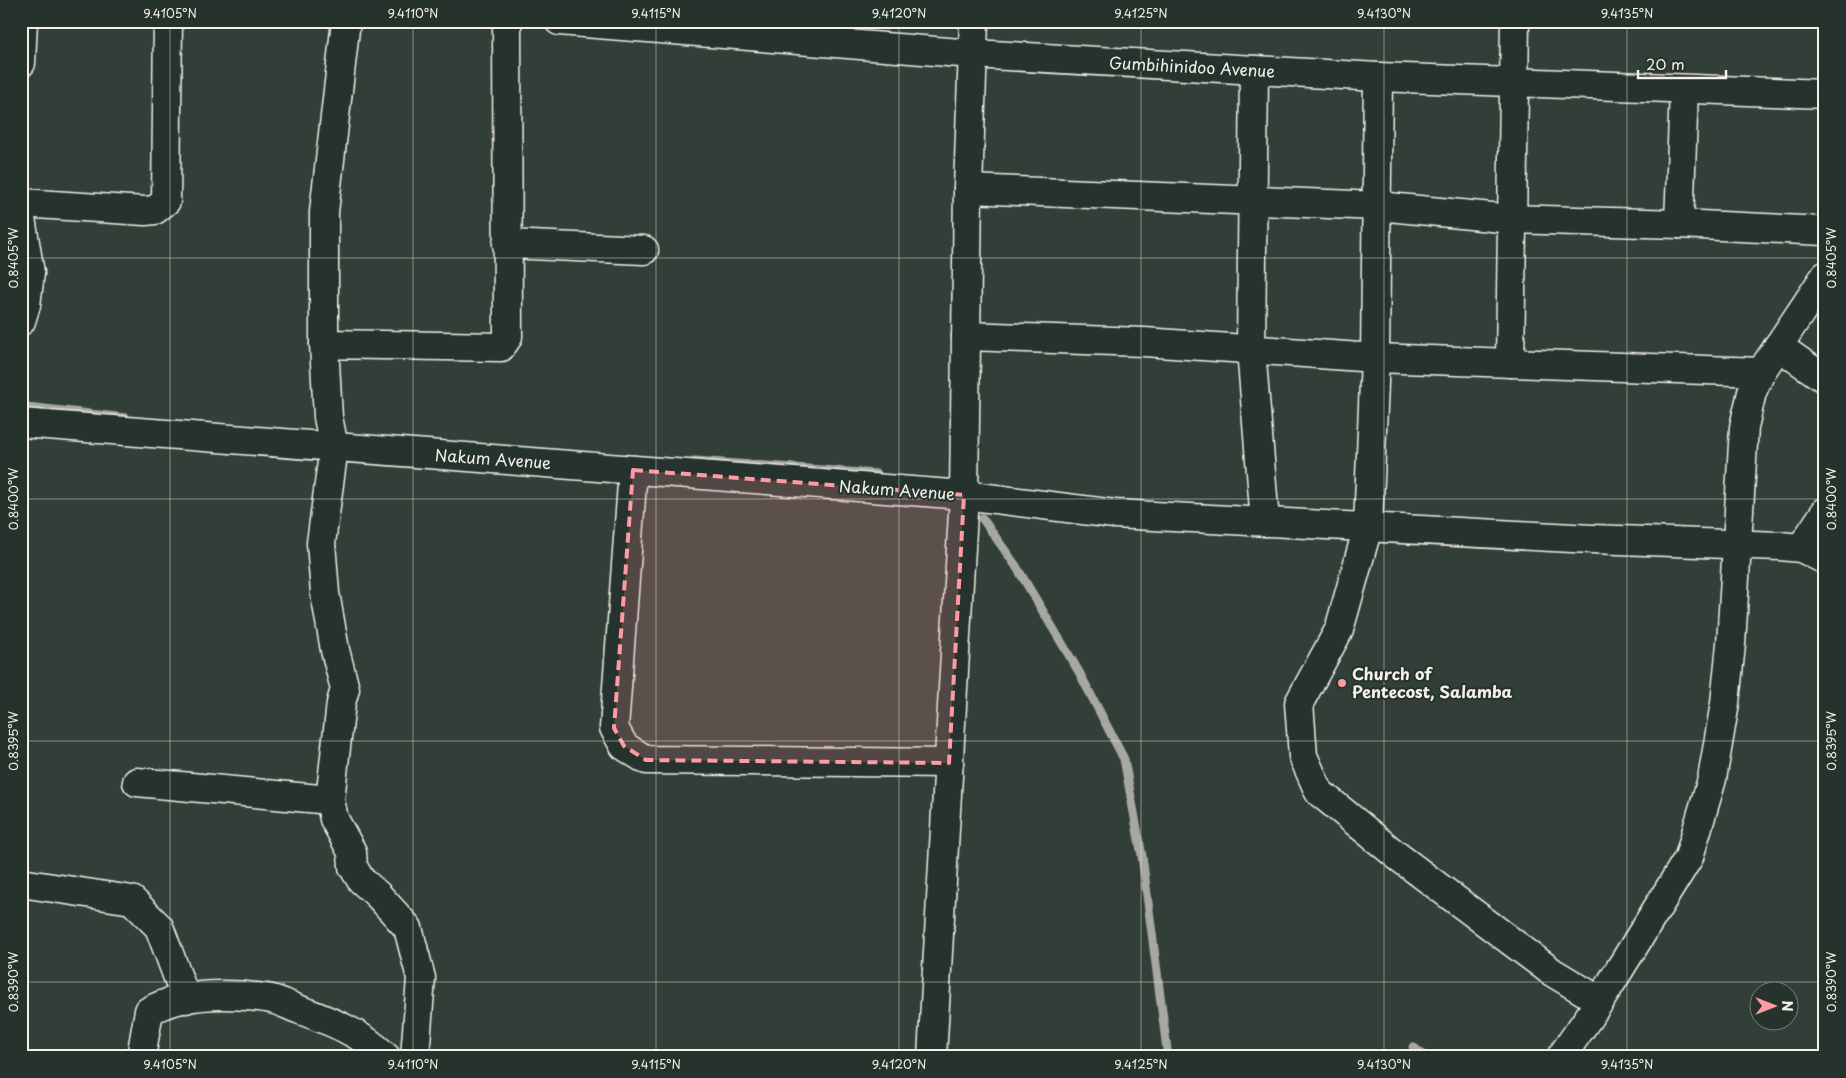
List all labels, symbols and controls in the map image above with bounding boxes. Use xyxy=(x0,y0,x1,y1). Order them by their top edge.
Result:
text: 9.4105°N xyxy=(143,4,197,22)
text: 9.4110°N xyxy=(388,4,438,22)
text: 9.4115°N xyxy=(631,4,681,22)
text: 9.4120°N xyxy=(872,4,926,22)
text: 9.4125°N xyxy=(1114,4,1168,22)
text: 9.4130°N xyxy=(1357,4,1411,22)
text: 9.4135°N xyxy=(1601,4,1653,22)
scale bar xyxy=(1638,48,1726,80)
street label: Gumbihinidoo Avenue xyxy=(1108,50,1276,82)
text: 20 m xyxy=(1646,52,1685,75)
text: 0.8405°W xyxy=(4,227,22,288)
text: 0.8405°W xyxy=(1822,227,1840,288)
street label: Nakum Avenue xyxy=(434,442,552,474)
text: 0.8400°W xyxy=(4,467,22,530)
text: 0.8400°W xyxy=(1822,467,1840,530)
street label: Nakum Avenue xyxy=(838,473,956,505)
place label: Church of Pentecost, Salamba xyxy=(1352,661,1513,703)
marker: Church of Pentecost, Salamba xyxy=(1336,677,1348,689)
text: 0.8395°W xyxy=(4,711,22,771)
text: 0.8395°W xyxy=(1822,711,1840,771)
text: 0.8390°W xyxy=(4,951,22,1012)
text: 0.8390°W xyxy=(1822,951,1840,1012)
north arrow xyxy=(1748,980,1798,1030)
text: N xyxy=(1777,1000,1798,1012)
text: 9.4105°N xyxy=(143,1055,197,1073)
text: 9.4110°N xyxy=(388,1055,438,1073)
text: 9.4115°N xyxy=(631,1055,681,1073)
text: 9.4120°N xyxy=(872,1055,926,1073)
text: 9.4125°N xyxy=(1114,1055,1168,1073)
text: 9.4130°N xyxy=(1357,1055,1411,1073)
text: 9.4135°N xyxy=(1601,1055,1653,1073)

